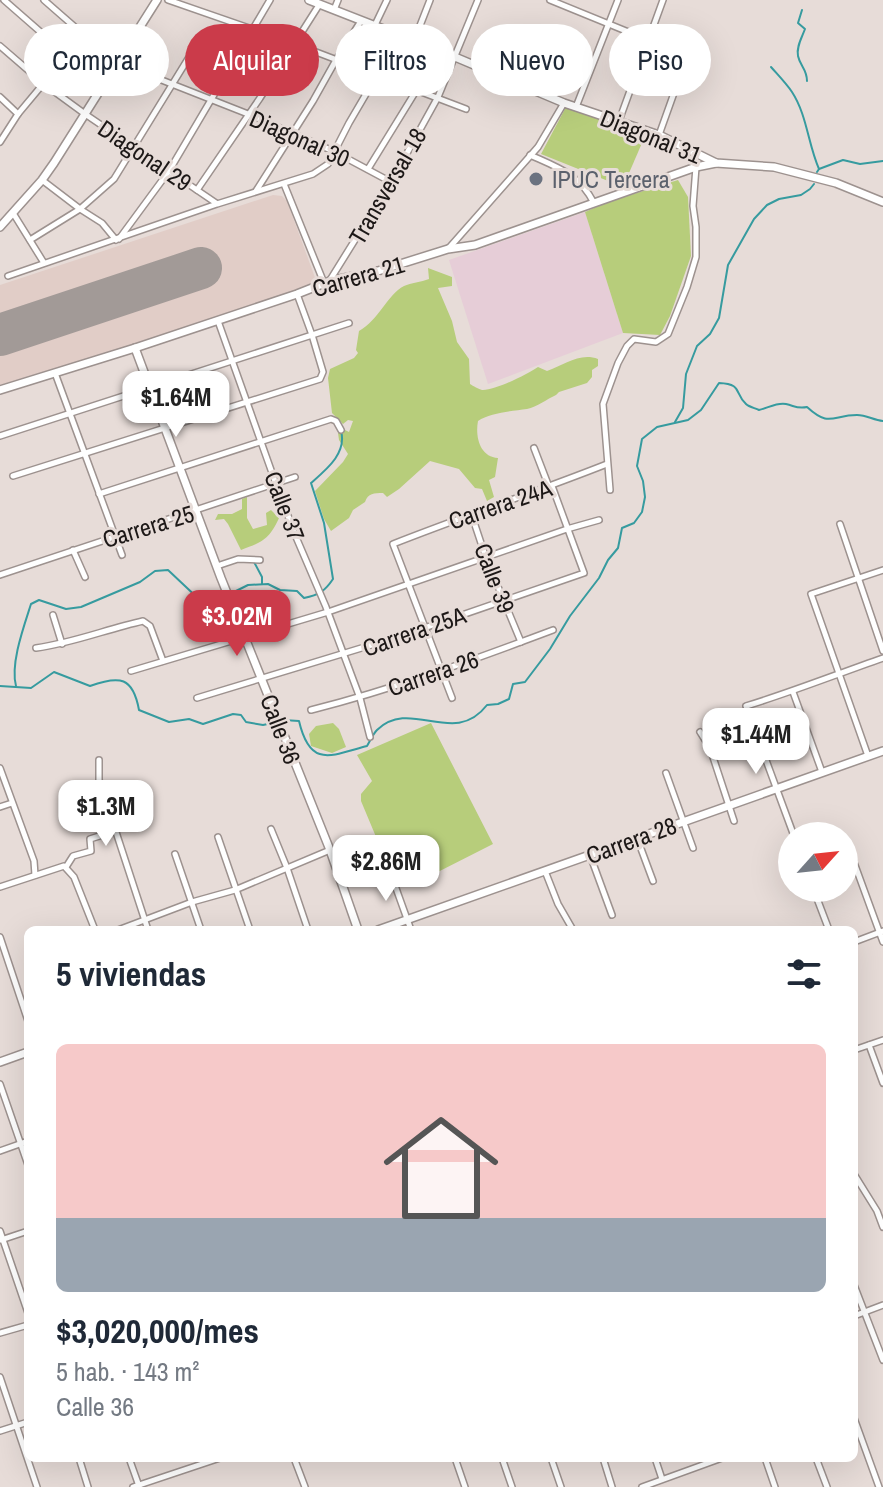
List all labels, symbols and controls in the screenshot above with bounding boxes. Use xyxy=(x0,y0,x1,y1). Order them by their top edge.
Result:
chip: Comprar xyxy=(24,24,169,96)
chip: Alquilar xyxy=(185,24,319,96)
chip: Filtros xyxy=(335,24,455,96)
chip: Nuevo xyxy=(471,24,593,96)
chip: Piso xyxy=(609,24,711,96)
street label: Diagonal 31 xyxy=(596,101,706,171)
street label: Diagonal 30 xyxy=(245,102,355,174)
street label: Diagonal 29 xyxy=(92,112,198,198)
street label: Transversal 18 xyxy=(341,122,433,250)
place label: IPUC Tercera xyxy=(552,163,670,195)
marker: IPUC Tercera xyxy=(527,170,545,188)
street label: Carrera 21 xyxy=(308,248,408,304)
pin: $1.64M xyxy=(111,371,241,439)
text: $1.64M xyxy=(140,379,212,414)
street label: Calle 37 xyxy=(257,467,313,545)
street label: Carrera 24A xyxy=(444,471,557,537)
street label: Carrera 25 xyxy=(98,497,198,555)
street label: Calle 39 xyxy=(467,539,523,617)
pin: $3.02M xyxy=(172,590,302,658)
text: $3.02M xyxy=(201,598,273,633)
street label: Carrera 25A xyxy=(358,598,471,664)
street label: Carrera 26 xyxy=(383,643,483,703)
street label: Calle 36 xyxy=(253,690,309,768)
pin: $1.44M xyxy=(691,708,821,776)
text: $1.44M xyxy=(720,716,792,751)
pin: $1.3M xyxy=(50,780,162,848)
text: $1.3M xyxy=(76,788,136,823)
street label: Carrera 28 xyxy=(581,809,681,871)
north arrow xyxy=(778,822,858,902)
map controls xyxy=(778,822,858,902)
pin: $2.86M xyxy=(321,835,451,903)
text: $2.86M xyxy=(350,843,422,878)
text: 5 viviendas xyxy=(56,951,206,997)
icon: filters xyxy=(782,952,826,996)
icon: home xyxy=(369,1096,513,1240)
text: $3,020,000/mes xyxy=(56,1308,259,1354)
text: 5 hab. · 143 m² xyxy=(56,1354,199,1389)
text: Calle 36 xyxy=(56,1389,134,1424)

